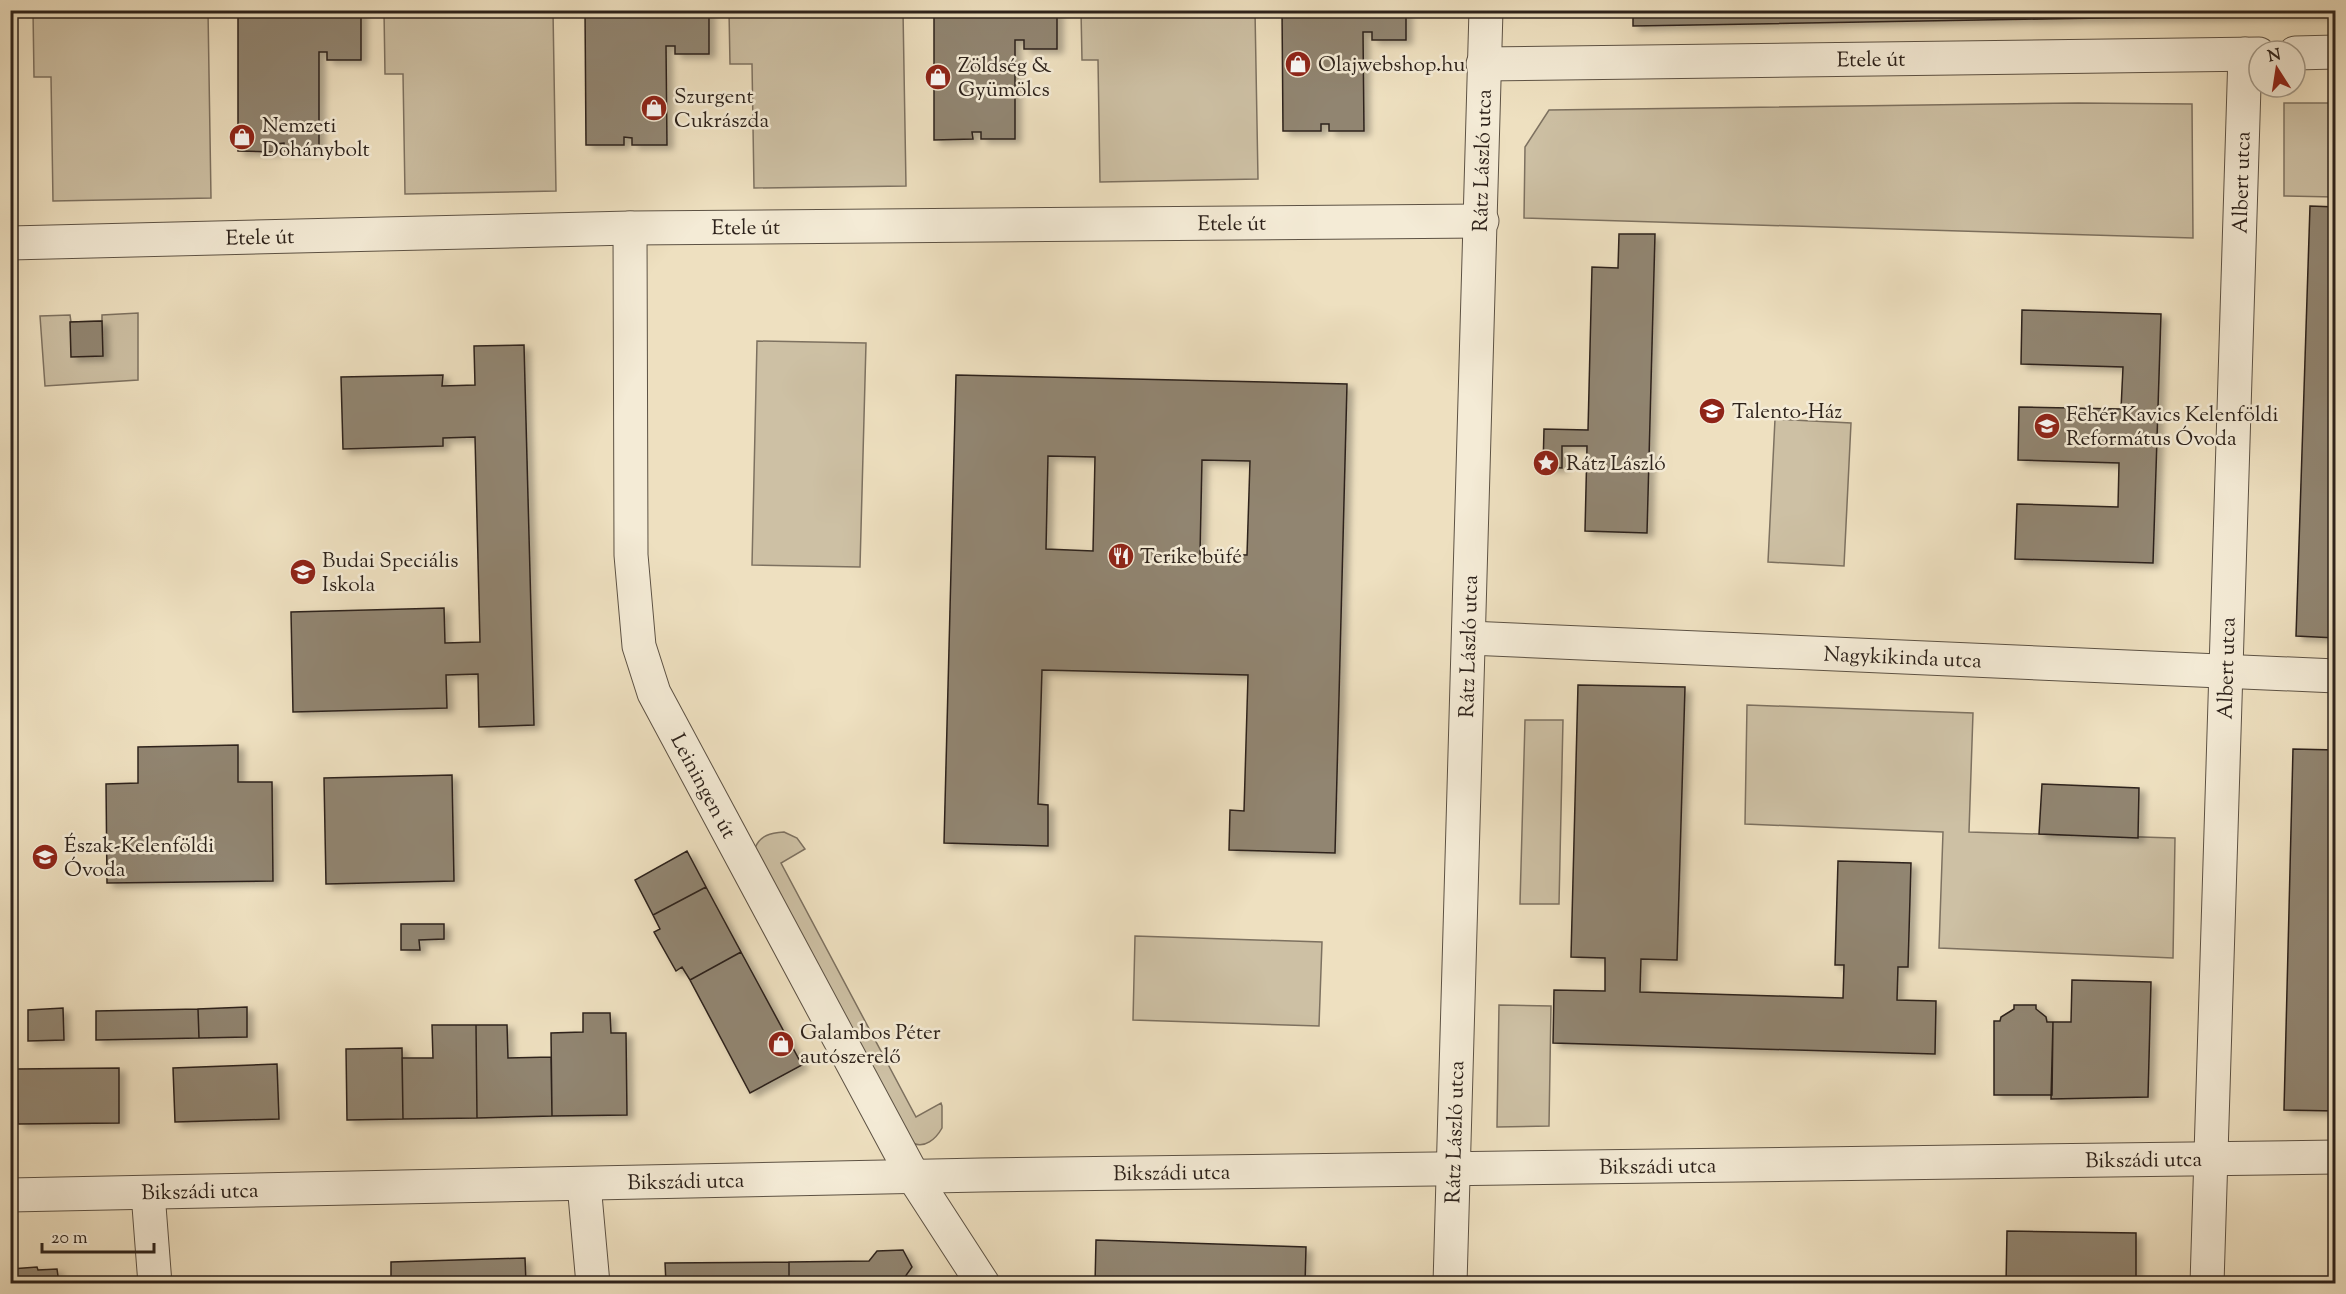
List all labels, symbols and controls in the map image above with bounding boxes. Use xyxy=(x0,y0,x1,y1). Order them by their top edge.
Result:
north arrow xyxy=(2247,39,2307,99)
text: N xyxy=(2266,44,2283,69)
street label: Etele út xyxy=(1836,46,1906,76)
shop icon: Olajwebshop.hu xyxy=(1283,49,1313,79)
place label: Olajwebshop.hu xyxy=(1318,51,1465,81)
place label: Zöldség & Gyümölcs xyxy=(958,52,1051,106)
shop icon: Zöldség & Gyümölcs xyxy=(923,62,953,92)
place label: Szurgent Cukrászda xyxy=(674,83,769,137)
street label: Rátz László utca xyxy=(1467,88,1501,232)
shop icon: Szurgent Cukrászda xyxy=(639,93,669,123)
place label: Nemzeti Dohánybolt xyxy=(262,112,370,166)
shop icon: Nemzeti Dohánybolt xyxy=(227,122,257,152)
street label: Albert utca xyxy=(2226,131,2260,234)
street label: Etele út xyxy=(1197,210,1266,240)
street label: Etele út xyxy=(711,214,780,244)
street label: Etele út xyxy=(225,223,295,255)
school or university icon: Talento-Ház xyxy=(1697,396,1727,426)
place label: Talento-Ház xyxy=(1732,398,1842,428)
place label: Fehér Kavics Kelenföldi Református Óvoda xyxy=(2066,401,2278,455)
school or university icon: Fehér Kavics Kelenföldi Református Óvoda xyxy=(2032,411,2062,441)
place icon: Rátz László xyxy=(1531,448,1561,478)
place label: Rátz László xyxy=(1566,450,1666,480)
restaurant icon: Terike büfé xyxy=(1106,541,1136,571)
place label: Terike büfé xyxy=(1140,543,1242,573)
place label: Budai Speciális Iskola xyxy=(322,547,458,601)
school or university icon: Budai Speciális Iskola xyxy=(288,557,318,587)
street label: Rátz László utca xyxy=(1453,574,1487,718)
street label: Albert utca xyxy=(2211,616,2245,720)
street label: Nagykikinda utca xyxy=(1823,641,1983,677)
street label: Leiningen út xyxy=(662,729,742,845)
place label: Észak-Kelenföldi Óvoda xyxy=(64,832,214,886)
school or university icon: Észak-Kelenföldi Óvoda xyxy=(30,842,60,872)
place label: Galambos Péter autószerelő xyxy=(800,1019,941,1073)
shop icon: Galambos Péter autószerelő xyxy=(766,1029,796,1059)
street label: Rátz László utca xyxy=(1439,1060,1473,1204)
street label: Bikszádi utca xyxy=(2085,1146,2203,1177)
street label: Bikszádi utca xyxy=(1599,1152,1717,1184)
street label: Bikszádi utca xyxy=(1113,1159,1231,1190)
street label: Bikszádi utca xyxy=(627,1167,745,1199)
street label: Bikszádi utca xyxy=(141,1177,259,1209)
scale bar xyxy=(42,1216,154,1254)
text: 20 m xyxy=(51,1226,88,1252)

